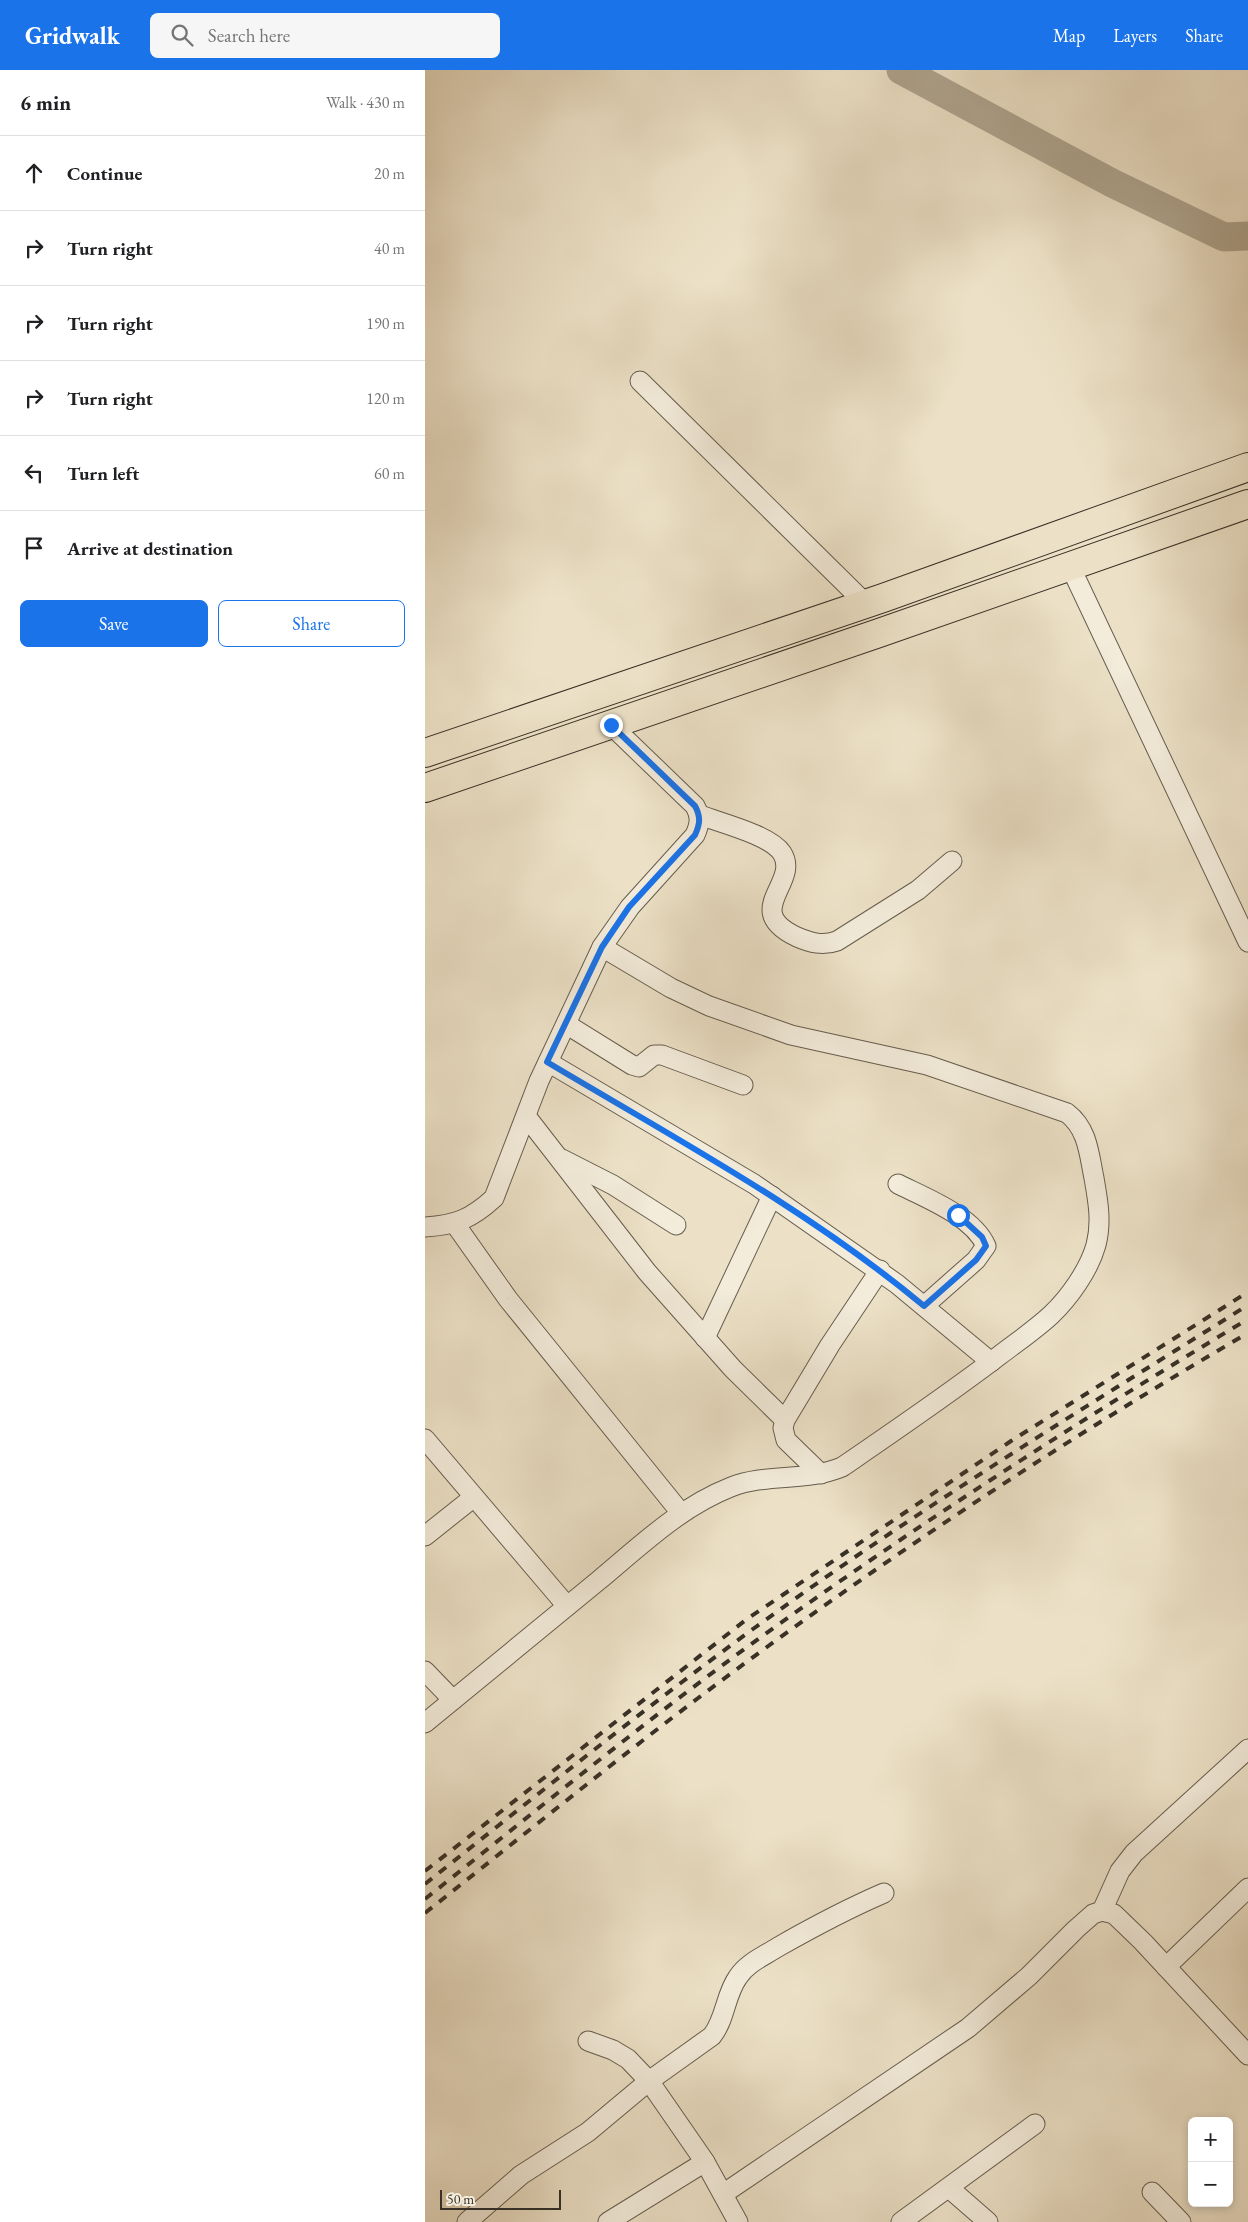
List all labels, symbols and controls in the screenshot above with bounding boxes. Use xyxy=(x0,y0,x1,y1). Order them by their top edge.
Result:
search box xyxy=(150,13,500,58)
text: Gridwalk xyxy=(25,20,120,51)
icon: search xyxy=(168,21,196,49)
text: Search here xyxy=(208,23,290,48)
text: Map xyxy=(1053,24,1085,47)
text: Layers xyxy=(1113,24,1157,47)
text: Share xyxy=(1185,24,1223,47)
text: 6 min xyxy=(20,89,71,116)
text: Walk · 430 m xyxy=(326,92,405,113)
icon: ahead xyxy=(20,159,48,187)
text: Continue xyxy=(67,161,142,186)
text: 20 m xyxy=(374,163,405,184)
icon: right xyxy=(20,234,48,262)
text: Turn right xyxy=(67,236,153,261)
text: 40 m xyxy=(374,238,405,259)
icon: right xyxy=(20,309,48,337)
text: Turn right xyxy=(67,311,153,336)
text: 190 m xyxy=(366,313,405,334)
icon: right xyxy=(20,384,48,412)
text: Turn right xyxy=(67,386,153,411)
text: 120 m xyxy=(366,388,405,409)
icon: left xyxy=(20,459,48,487)
text: Turn left xyxy=(67,461,139,486)
text: 60 m xyxy=(374,463,405,484)
icon: arrive xyxy=(20,534,48,562)
text: Arrive at destination xyxy=(67,536,233,561)
button: Save xyxy=(20,600,208,647)
button: Share xyxy=(218,600,405,647)
route end xyxy=(600,714,623,737)
route start xyxy=(947,1204,970,1227)
map controls xyxy=(1188,2117,1233,2207)
button: + xyxy=(1188,2117,1233,2162)
button: − xyxy=(1188,2162,1233,2207)
scale bar xyxy=(440,2187,561,2210)
text: 50 m xyxy=(447,2190,474,2208)

